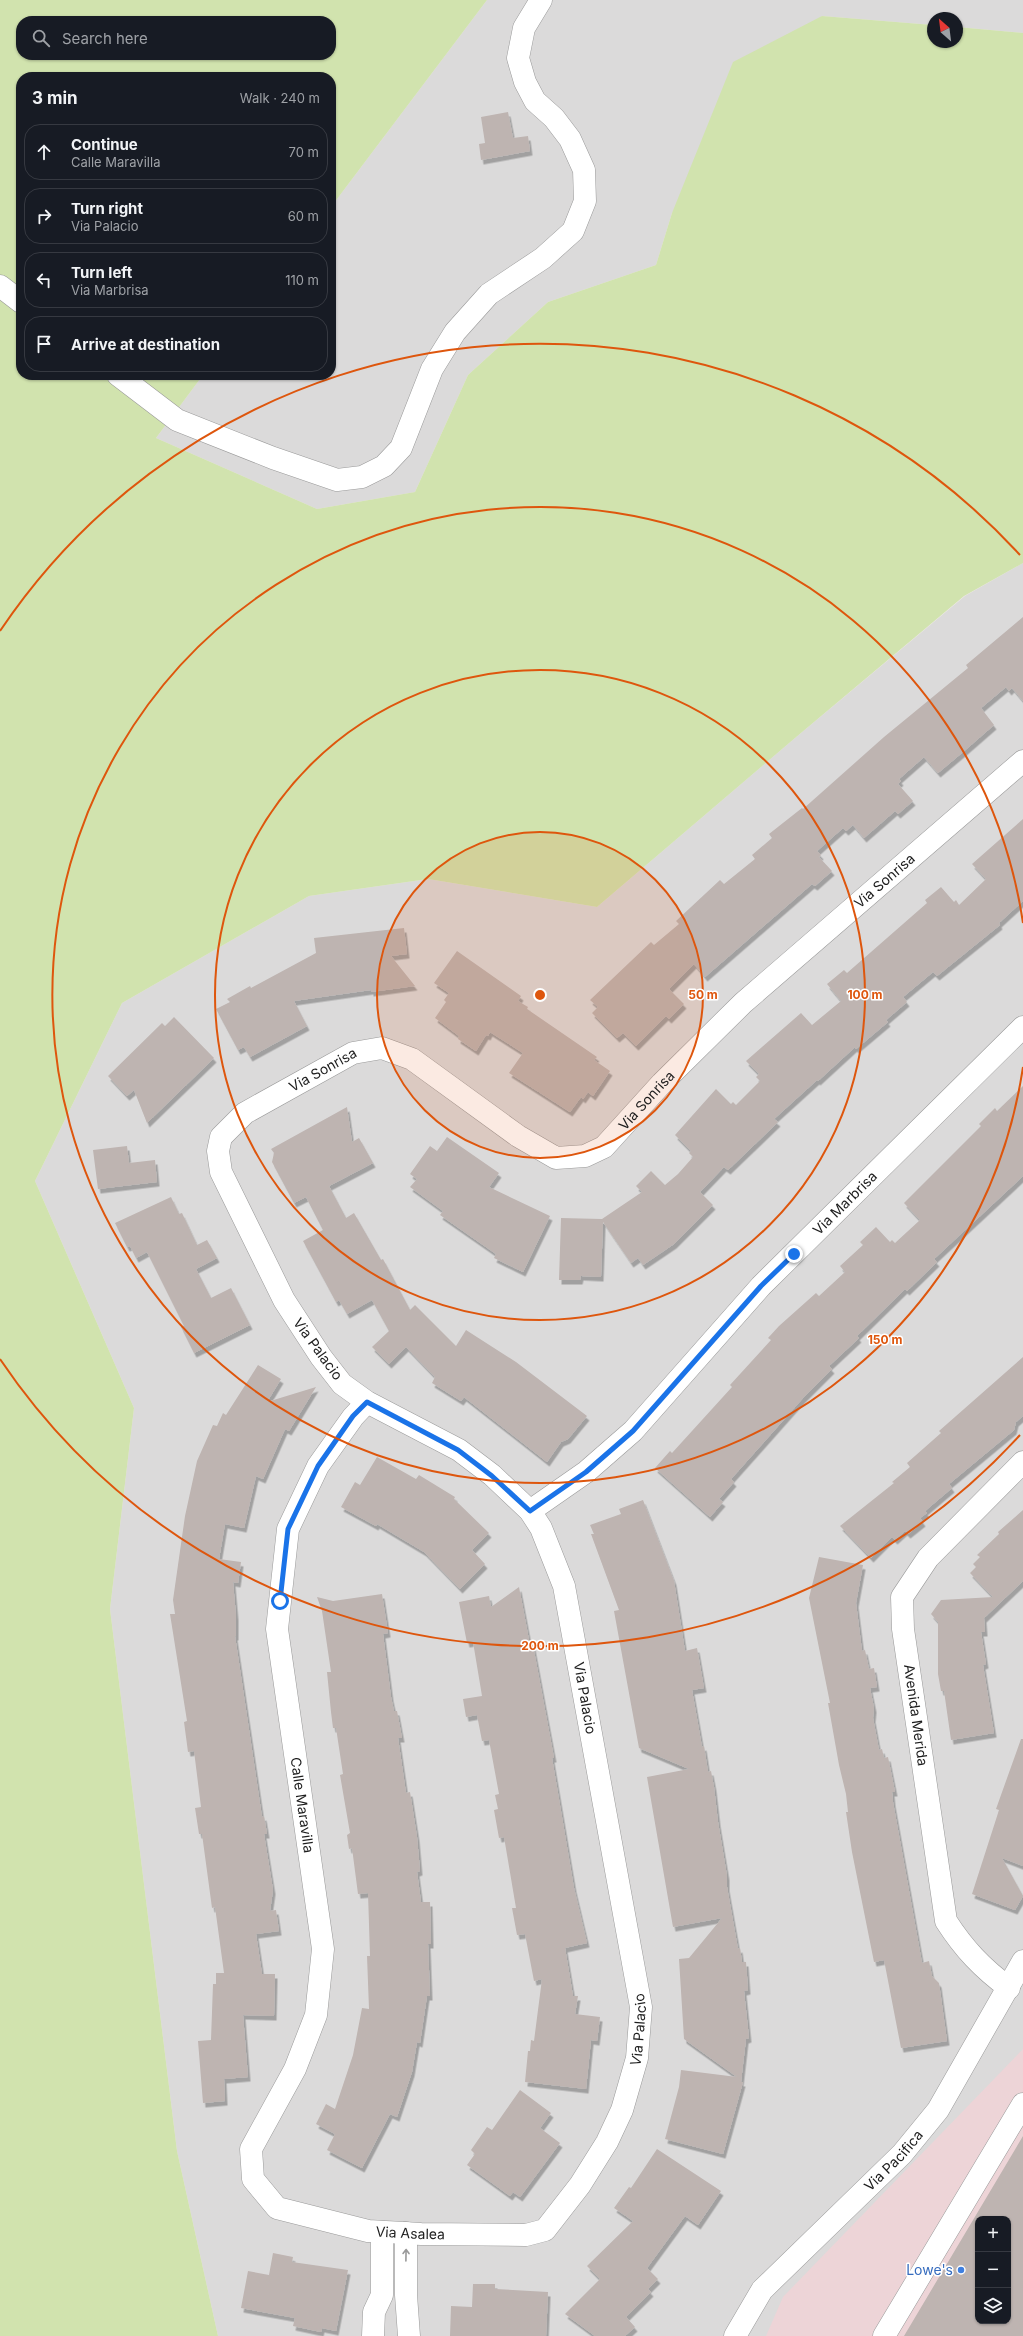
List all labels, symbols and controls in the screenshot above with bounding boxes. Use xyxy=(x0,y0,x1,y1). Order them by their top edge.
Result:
north arrow xyxy=(927,12,963,48)
search box xyxy=(16,16,336,60)
icon: search xyxy=(30,27,52,49)
text: Search here xyxy=(62,29,148,48)
text: 3 min xyxy=(32,88,78,108)
text: Walk · 240 m xyxy=(240,90,320,106)
text: Continue xyxy=(71,135,138,154)
icon: ahead xyxy=(33,141,55,163)
text: 70 m xyxy=(289,144,319,160)
text: Calle Maravilla xyxy=(71,154,160,170)
text: Turn right xyxy=(71,199,143,218)
icon: right xyxy=(33,205,55,227)
text: 60 m xyxy=(288,208,319,224)
text: Via Palacio xyxy=(71,218,139,234)
text: Turn left xyxy=(71,263,132,282)
icon: left xyxy=(33,269,55,291)
text: 110 m xyxy=(285,272,319,288)
text: Via Marbrisa xyxy=(71,282,149,298)
icon: arrive xyxy=(33,333,55,355)
text: Arrive at destination xyxy=(71,335,220,354)
street label: Via Sonrisa xyxy=(850,850,918,911)
text: 50 m xyxy=(688,987,718,1002)
text: 100 m xyxy=(847,987,883,1002)
centre of rings xyxy=(533,988,547,1002)
street label: Via Sonrisa xyxy=(286,1044,359,1095)
street label: Via Sonrisa xyxy=(615,1067,678,1133)
street label: Via Marbrisa xyxy=(809,1167,880,1238)
route end xyxy=(785,1245,803,1263)
street label: Via Palacio xyxy=(290,1314,347,1383)
text: 150 m xyxy=(868,1332,902,1347)
route start xyxy=(271,1592,289,1610)
text: 200 m xyxy=(521,1638,559,1653)
street label: Via Palacio xyxy=(571,1661,600,1735)
street label: Avenida Merida xyxy=(901,1663,932,1767)
street label: Calle Maravilla xyxy=(288,1756,318,1854)
street label: Via Palacio xyxy=(626,1992,649,2068)
street label: Via Pacifica xyxy=(860,2126,926,2194)
map controls xyxy=(975,2216,1011,2324)
button: + xyxy=(975,2216,1011,2252)
street label: Via Asalea xyxy=(375,2222,445,2242)
one-way arrow xyxy=(402,2249,410,2262)
button: − xyxy=(975,2252,1011,2288)
place label: Lowe's xyxy=(906,2261,953,2278)
marker: Lowe's xyxy=(956,2265,966,2275)
button: layers xyxy=(975,2288,1011,2324)

